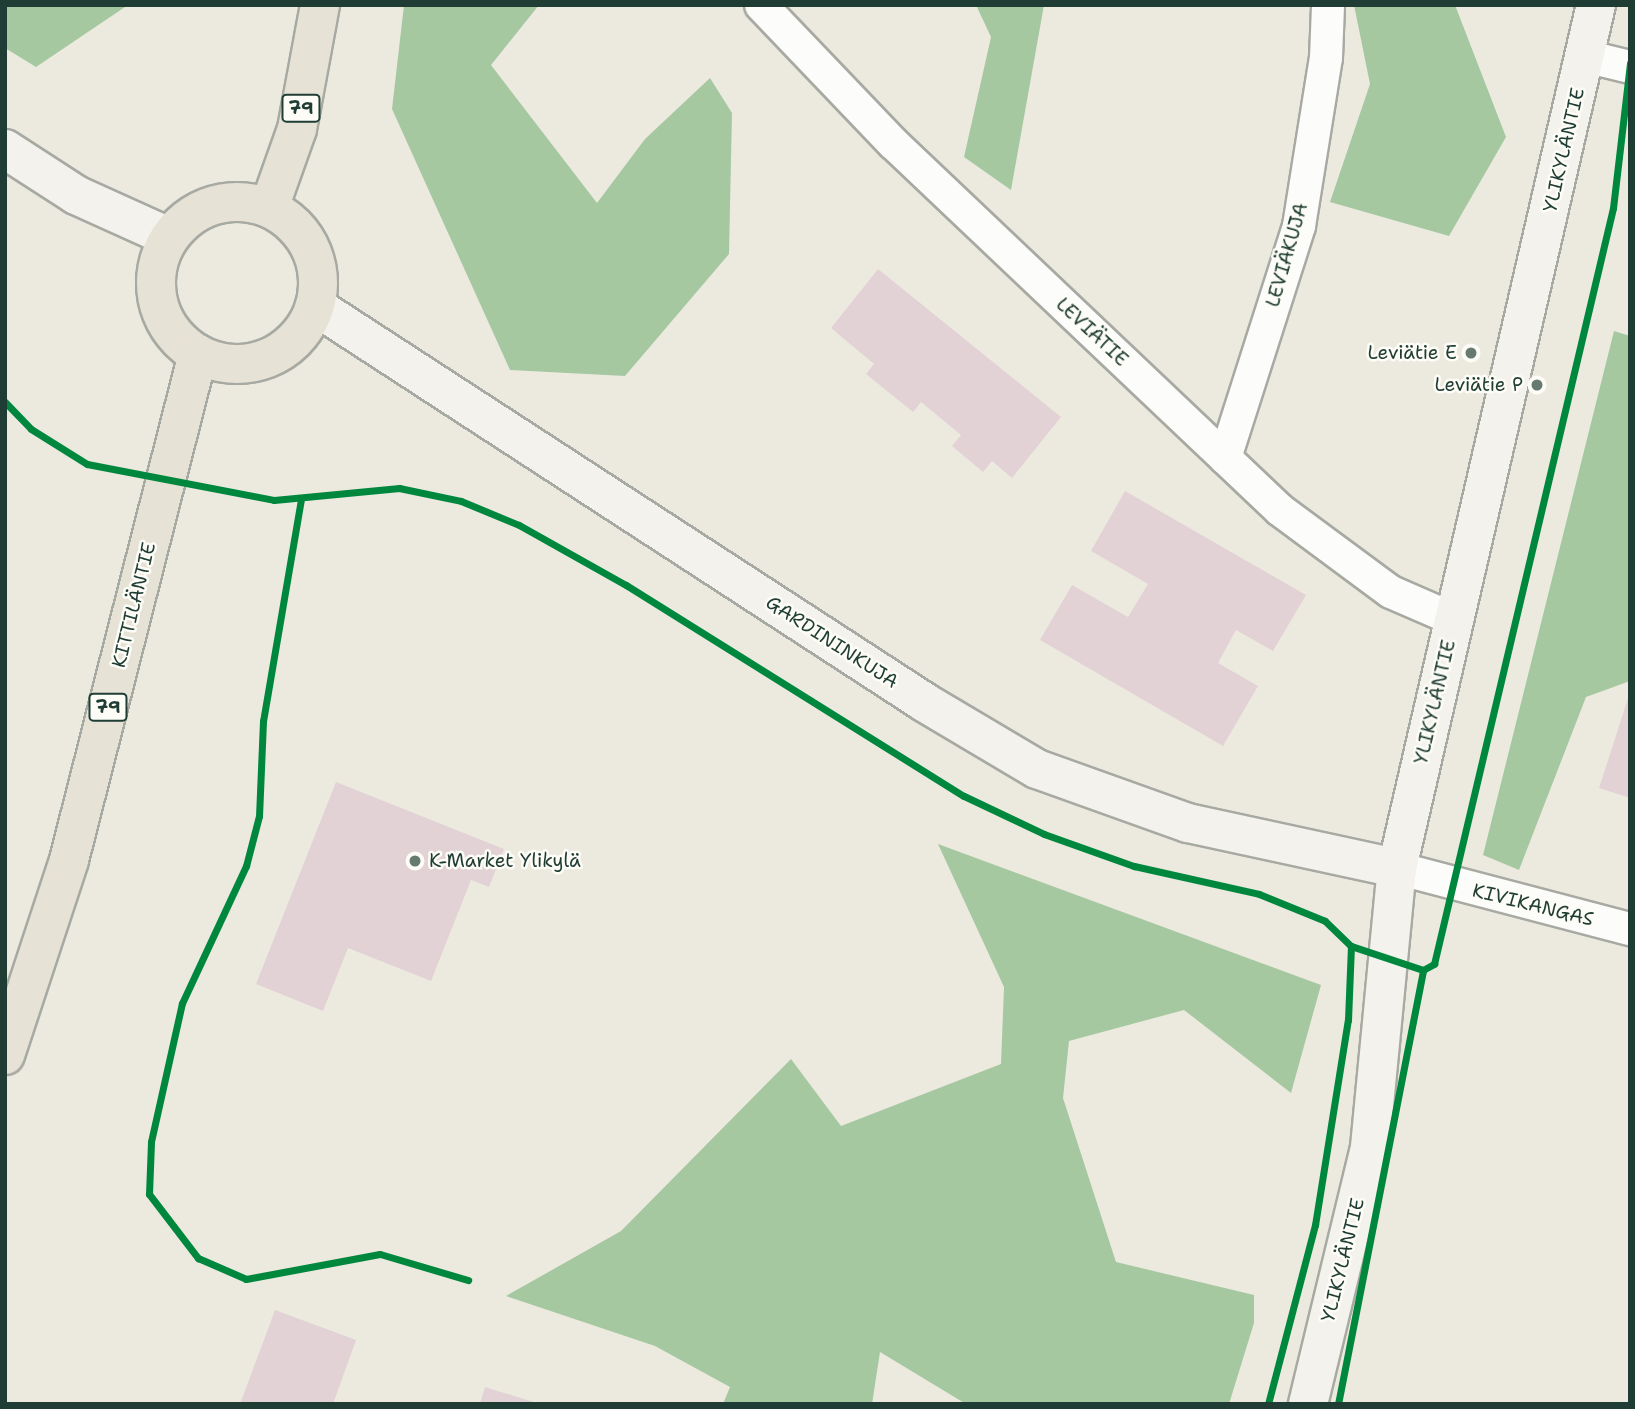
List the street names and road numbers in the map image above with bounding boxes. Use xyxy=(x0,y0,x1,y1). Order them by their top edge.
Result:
street label: YLIKYLÄNTIE xyxy=(1539,86,1589,214)
road number: 79 xyxy=(280,94,322,122)
street label: LEVIÄKUJA xyxy=(1261,200,1313,310)
street label: LEVIÄTIE xyxy=(1051,293,1133,371)
street label: KITTILÄNTIE xyxy=(107,540,161,670)
street label: GARDININKUJA xyxy=(762,591,902,693)
street label: YLIKYLÄNTIE xyxy=(1410,638,1460,766)
road number: 79 xyxy=(87,692,129,722)
street label: KIVIKANGAS xyxy=(1470,879,1596,931)
street label: YLIKYLÄNTIE xyxy=(1317,1196,1369,1324)

